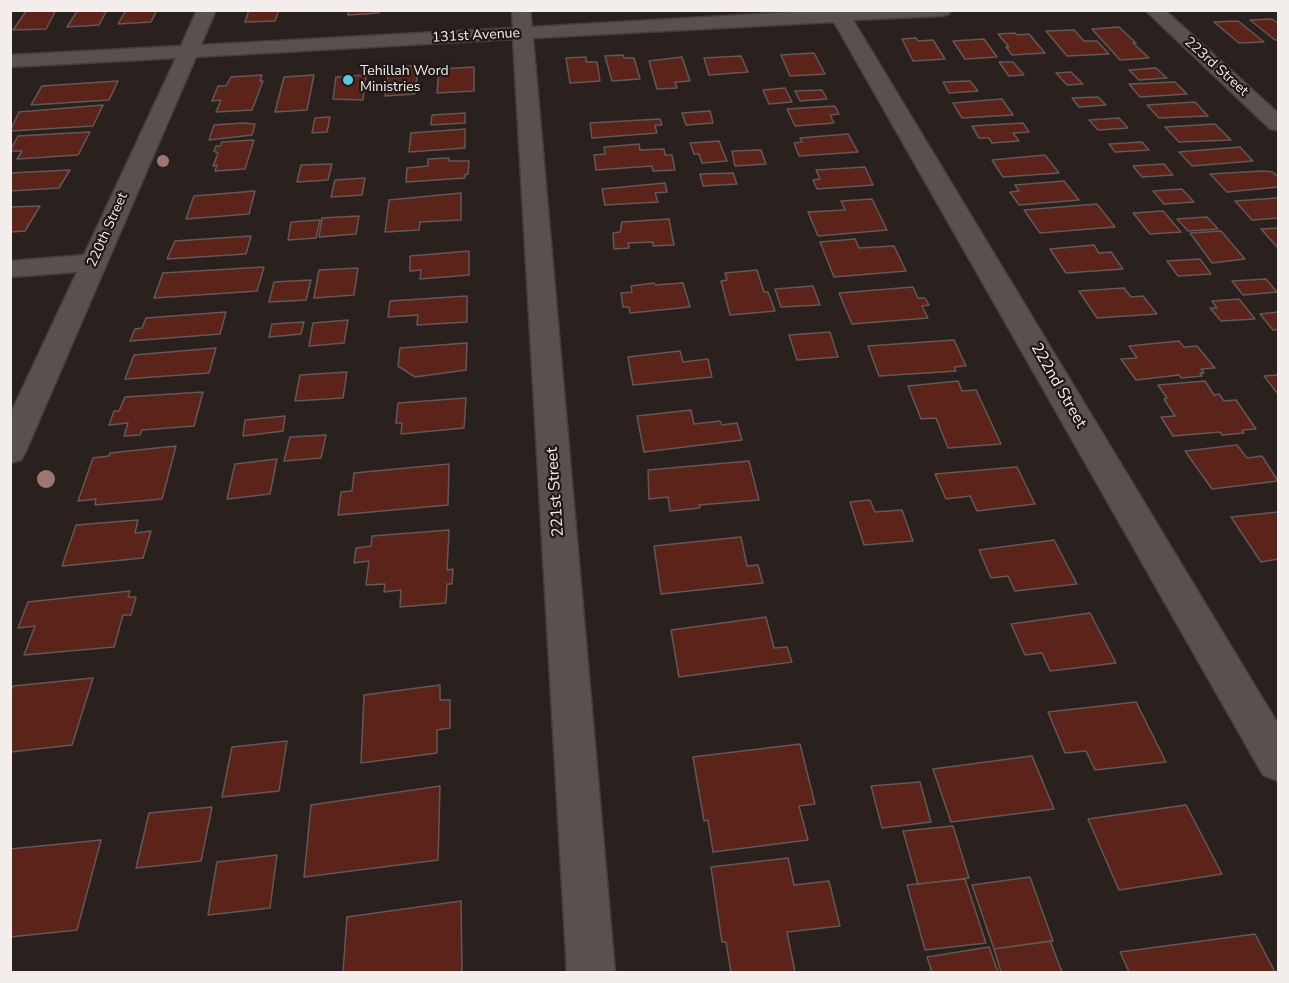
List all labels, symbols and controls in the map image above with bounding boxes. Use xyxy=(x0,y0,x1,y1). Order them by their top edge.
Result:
street label: 131st Avenue xyxy=(432,25,520,47)
street label: 223rd Street xyxy=(1181,34,1251,100)
place label: Tehillah Word Ministries xyxy=(360,64,449,96)
marker: Tehillah Word Ministries xyxy=(341,73,355,87)
street label: 220th Street xyxy=(84,190,132,270)
street label: 222nd Street xyxy=(1026,340,1090,432)
street label: 221st Street xyxy=(543,447,569,537)

